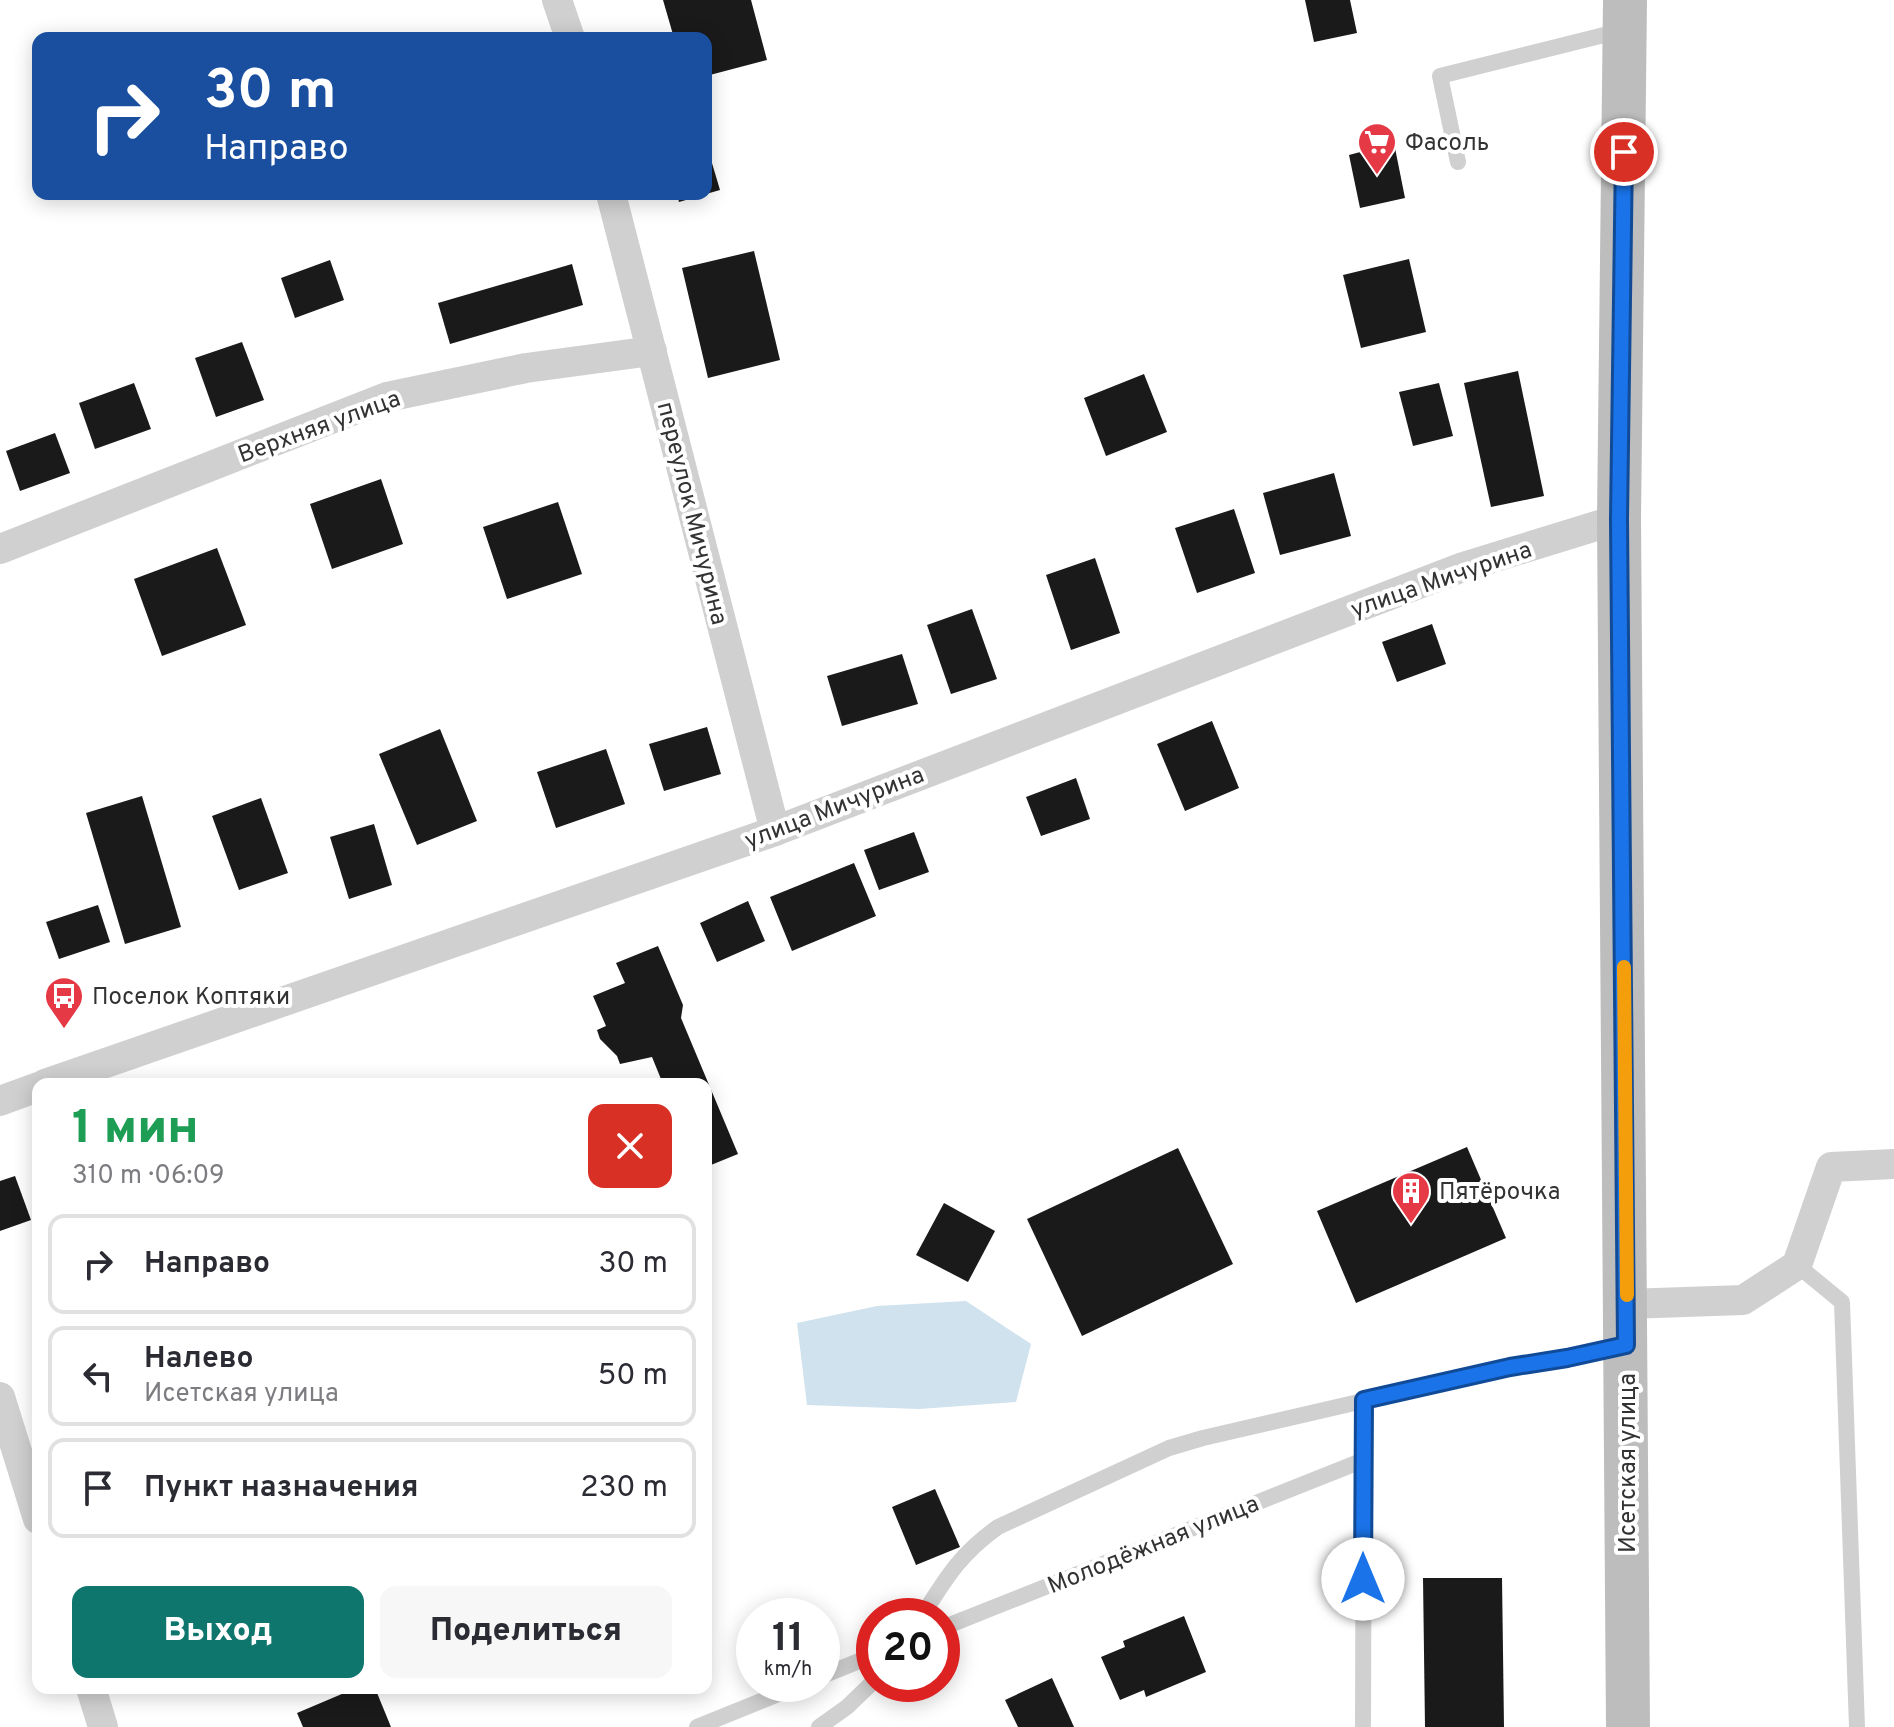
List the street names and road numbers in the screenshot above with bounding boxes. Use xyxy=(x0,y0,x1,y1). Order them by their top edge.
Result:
street label: Верхняя улица xyxy=(234,385,405,471)
street label: переулок Мичурина xyxy=(649,399,733,628)
street label: улица Мичурина xyxy=(1347,536,1536,626)
street label: улица Мичурина xyxy=(741,761,929,857)
street label: Исетская улица xyxy=(1614,1373,1644,1553)
street label: Молодёжная улица xyxy=(1044,1490,1264,1602)

